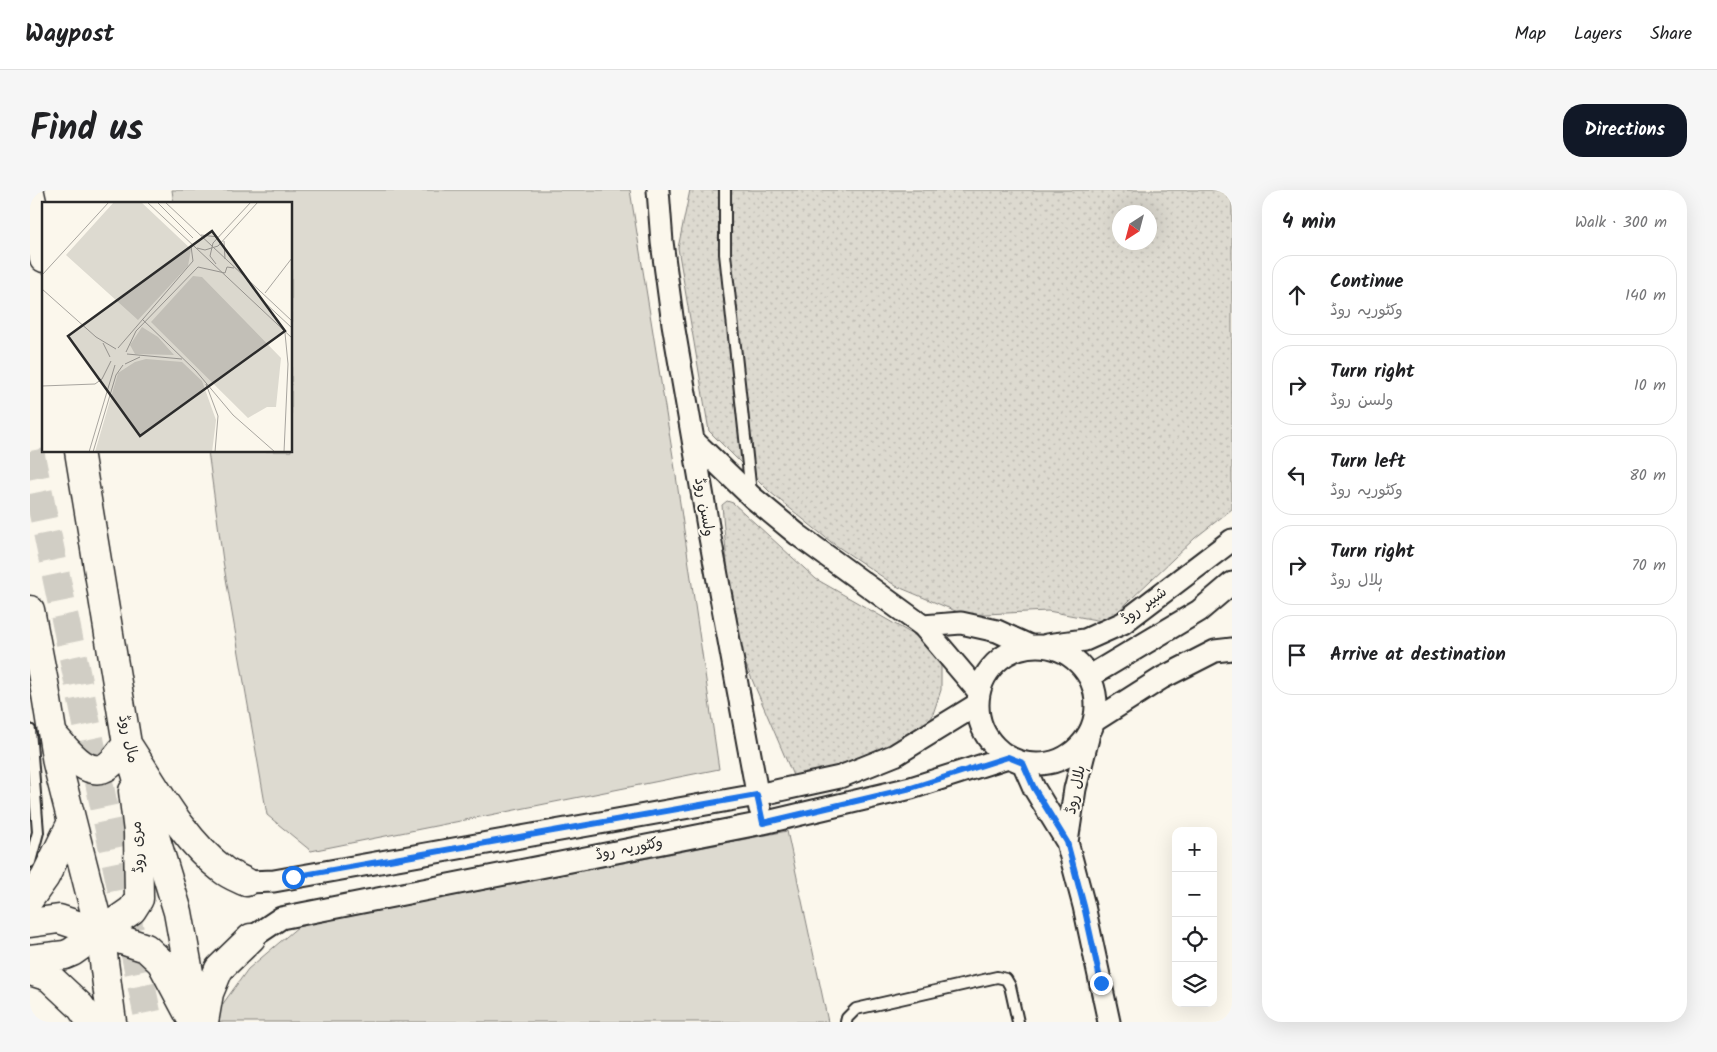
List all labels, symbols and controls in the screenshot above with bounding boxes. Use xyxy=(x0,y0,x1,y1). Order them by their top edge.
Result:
text: Waypost xyxy=(25,15,114,54)
text: Map xyxy=(1515,20,1546,49)
text: Layers xyxy=(1574,20,1622,49)
text: Share xyxy=(1650,20,1692,49)
text: Find us xyxy=(30,102,143,158)
button: Directions xyxy=(1563,104,1687,157)
inset map xyxy=(42,202,292,452)
north arrow xyxy=(1112,205,1157,250)
text: 4 min xyxy=(1282,206,1336,239)
text: Walk · 300 m xyxy=(1575,210,1667,235)
text: Continue xyxy=(1330,267,1403,297)
icon: ahead xyxy=(1283,281,1311,309)
text: 140 m xyxy=(1625,283,1666,308)
text: وکٹوریہ روڈ xyxy=(1330,298,1403,323)
text: Turn right xyxy=(1330,357,1415,387)
icon: right xyxy=(1283,371,1311,399)
text: 10 m xyxy=(1634,373,1666,398)
text: ولسن روڈ xyxy=(1330,388,1393,413)
text: Turn left xyxy=(1330,447,1405,477)
icon: left xyxy=(1283,461,1311,489)
text: 80 m xyxy=(1629,463,1666,488)
street label: ولسن روڈ xyxy=(687,476,721,538)
text: وکٹوریہ روڈ xyxy=(1330,478,1403,503)
text: Turn right xyxy=(1330,537,1415,567)
icon: right xyxy=(1283,551,1311,579)
text: 70 m xyxy=(1631,553,1666,578)
text: ہلال روڈ xyxy=(1330,568,1383,593)
street label: شبیر روڈ xyxy=(1116,581,1172,631)
text: Arrive at destination xyxy=(1330,640,1506,670)
icon: arrive xyxy=(1283,641,1311,669)
street label: مال روڈ xyxy=(111,713,145,765)
street label: ہلال روڈ xyxy=(1059,763,1093,817)
street label: مری روڈ xyxy=(125,820,151,874)
map controls xyxy=(1172,827,1217,1007)
button: + xyxy=(1172,827,1217,872)
street label: وکٹوریہ روڈ xyxy=(593,831,665,867)
route start xyxy=(282,866,305,889)
button: − xyxy=(1172,872,1217,917)
button: locate xyxy=(1172,917,1217,962)
button: layers xyxy=(1172,962,1217,1007)
route end xyxy=(1090,972,1113,995)

